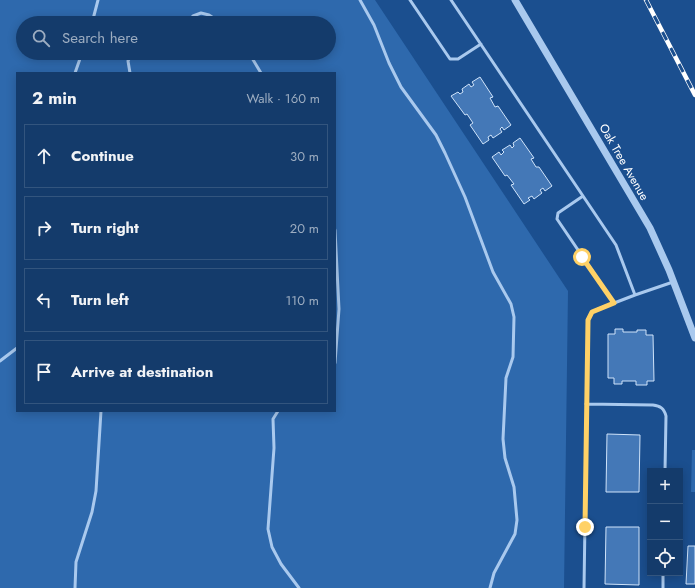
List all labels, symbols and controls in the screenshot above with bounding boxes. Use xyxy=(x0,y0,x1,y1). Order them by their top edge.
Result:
search box xyxy=(16,16,336,60)
icon: search xyxy=(30,27,52,49)
text: Search here xyxy=(62,27,138,49)
text: 2 min xyxy=(32,86,77,110)
text: Walk · 160 m xyxy=(247,89,320,108)
street label: Oak Tree Avenue xyxy=(595,120,653,204)
icon: ahead xyxy=(33,145,55,167)
text: Continue xyxy=(71,145,134,167)
text: 30 m xyxy=(290,147,319,166)
icon: right xyxy=(33,217,55,239)
text: Turn right xyxy=(71,217,139,239)
text: 20 m xyxy=(290,219,319,238)
route start xyxy=(573,248,591,266)
icon: left xyxy=(33,289,55,311)
text: Turn left xyxy=(71,289,129,311)
text: 110 m xyxy=(285,291,319,310)
icon: arrive xyxy=(33,361,55,383)
text: Arrive at destination xyxy=(71,361,213,383)
map controls xyxy=(647,468,683,576)
button: + xyxy=(647,468,683,504)
button: − xyxy=(647,504,683,540)
route end xyxy=(576,518,594,536)
button: locate xyxy=(647,540,683,576)

